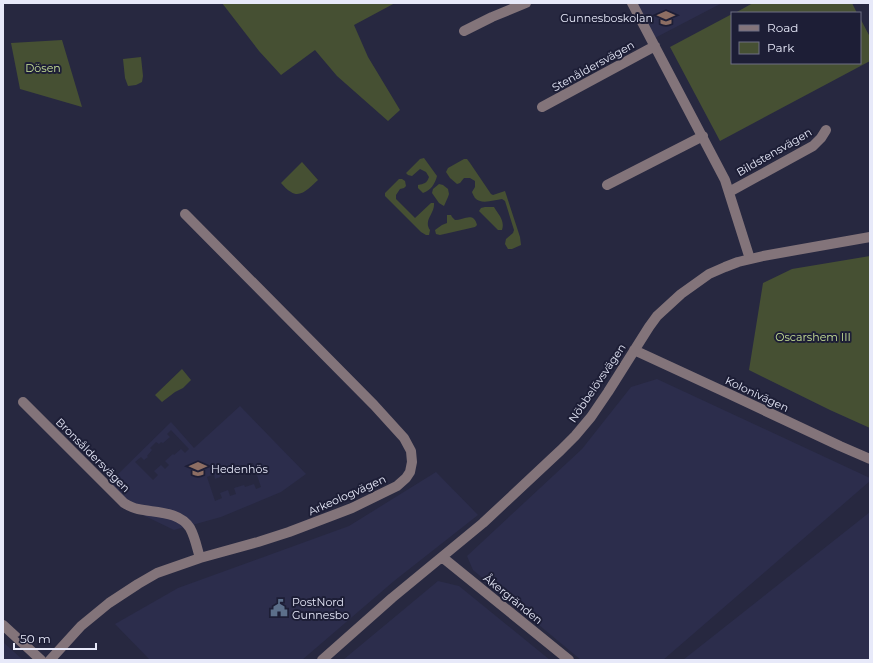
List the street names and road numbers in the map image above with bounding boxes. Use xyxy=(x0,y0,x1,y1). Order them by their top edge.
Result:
street label: Stenåldersvägen xyxy=(549,38,637,94)
street label: Bildstensvägen xyxy=(734,125,814,179)
street label: Nöbbelövsvägen xyxy=(565,341,629,425)
street label: Kolonivägen xyxy=(723,373,791,415)
street label: Bronsåldersvägen xyxy=(53,415,133,495)
street label: Arkeologvägen xyxy=(306,472,388,518)
street label: Åkergränden xyxy=(481,571,545,627)

